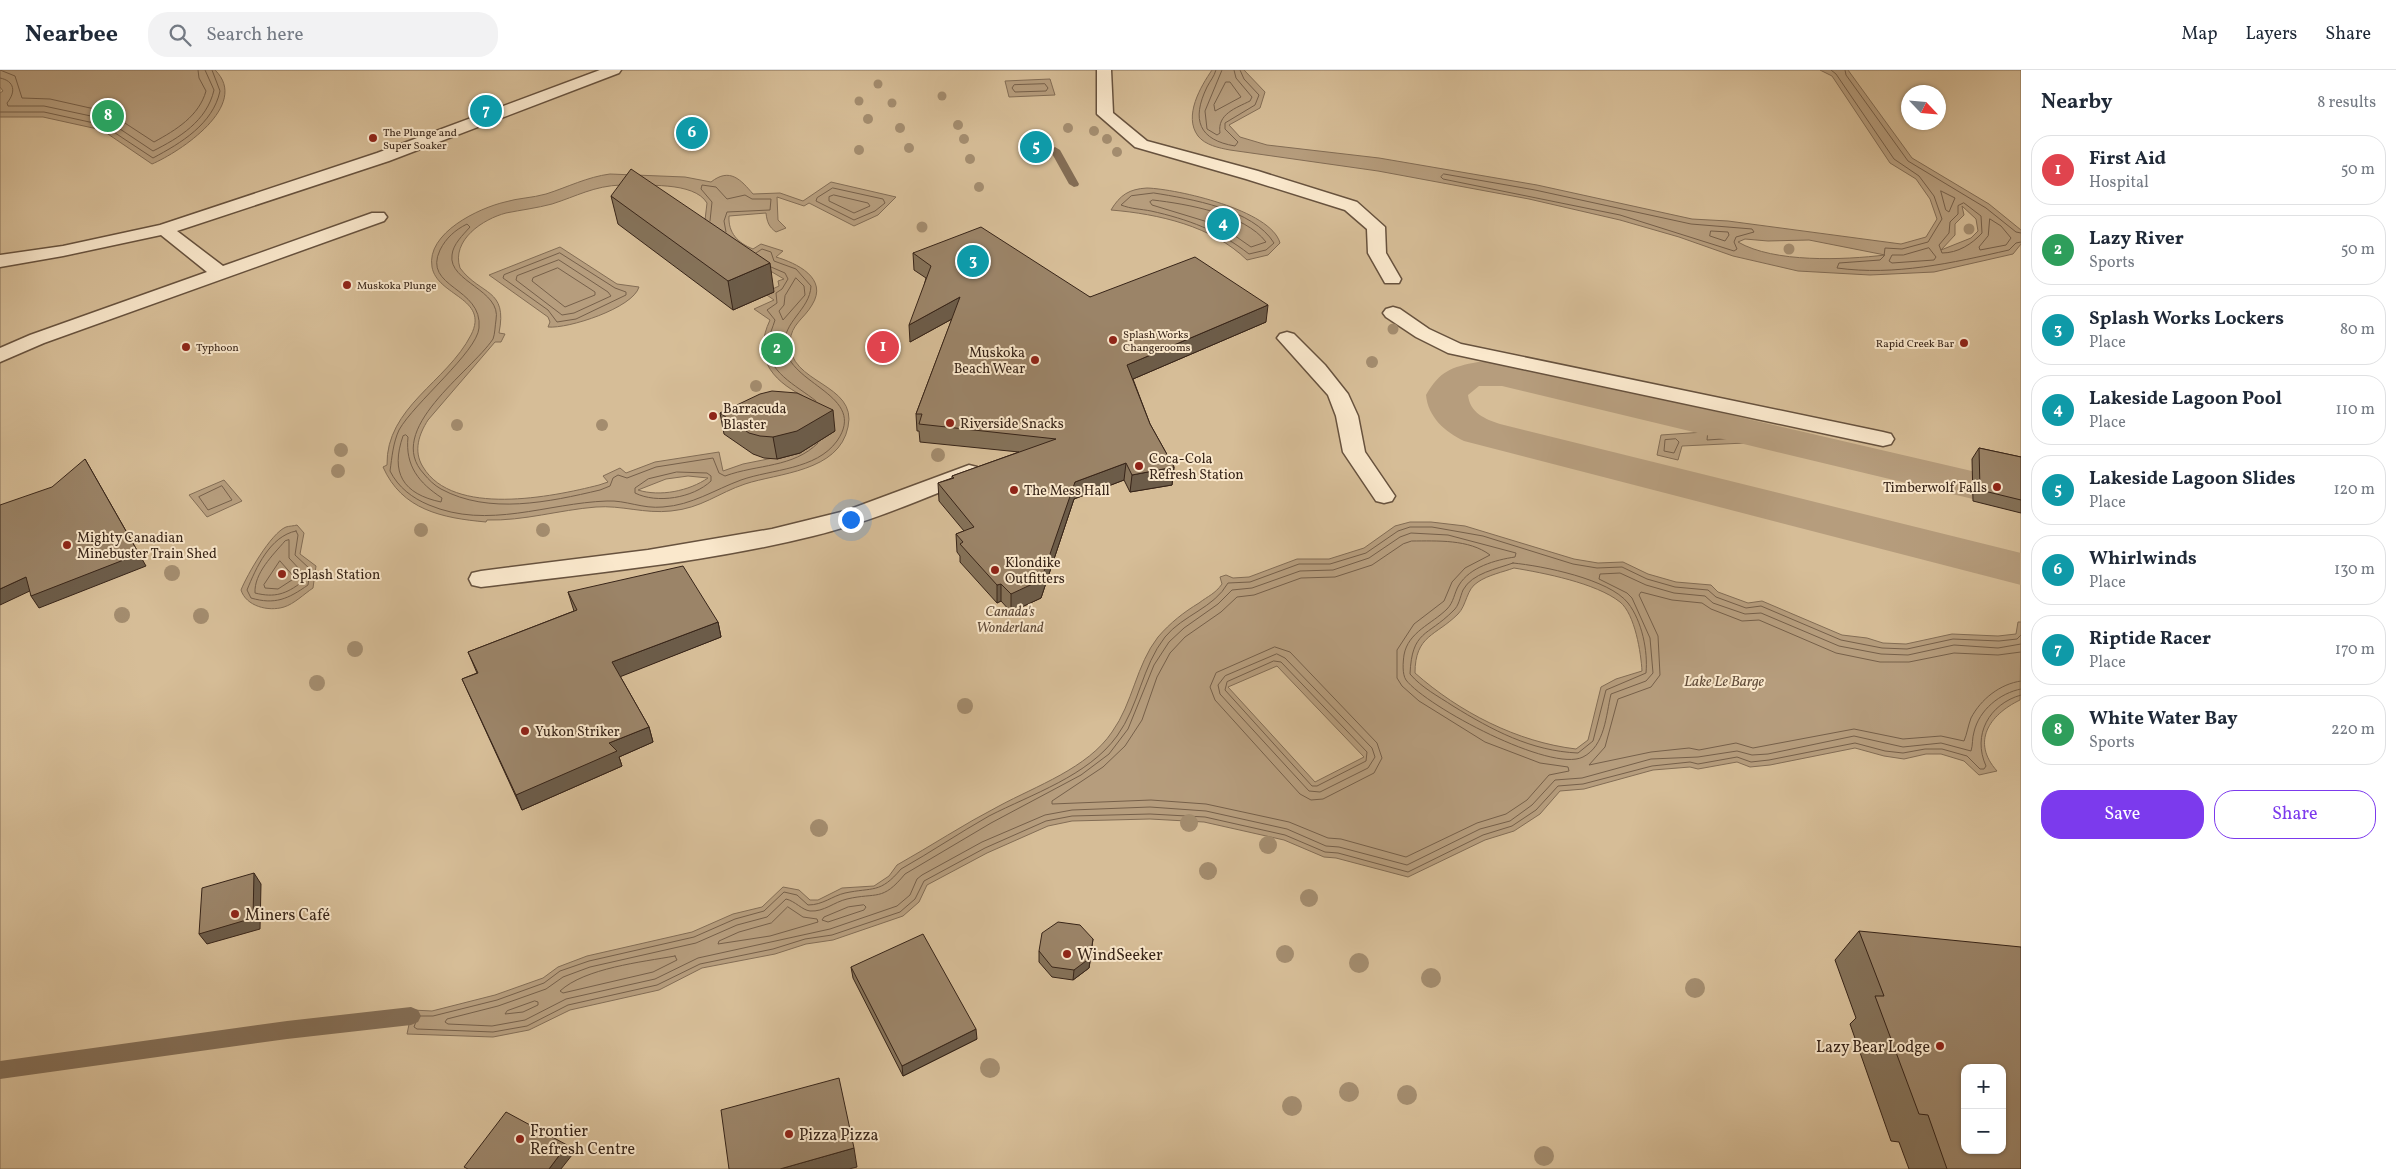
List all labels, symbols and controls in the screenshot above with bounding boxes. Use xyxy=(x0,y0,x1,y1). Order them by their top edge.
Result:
search box xyxy=(148,12,498,57)
text: Nearbee xyxy=(25,18,118,52)
icon: search xyxy=(166,21,194,49)
text: Search here xyxy=(206,22,303,48)
text: Map xyxy=(2181,22,2217,47)
text: Layers xyxy=(2245,22,2297,47)
text: Share xyxy=(2325,22,2371,47)
north arrow xyxy=(1901,85,1946,130)
text: Nearby xyxy=(2041,88,2112,117)
pin: 7 xyxy=(470,92,502,130)
text: 8 results xyxy=(2317,92,2376,114)
pin: 8 xyxy=(92,97,124,135)
pin: 6 xyxy=(676,114,708,152)
place label: The Plunge and Super Soaker xyxy=(383,126,457,154)
pin: 5 xyxy=(1020,128,1052,166)
marker: The Plunge and Super Soaker xyxy=(367,132,379,144)
text: First Aid xyxy=(2089,146,2166,172)
text: 1 xyxy=(2055,159,2061,181)
text: 50 m xyxy=(2341,159,2375,181)
text: Hospital xyxy=(2089,172,2149,194)
pin: 4 xyxy=(1207,205,1239,243)
text: Lazy River xyxy=(2089,226,2184,252)
text: 2 xyxy=(2054,239,2062,261)
text: 50 m xyxy=(2341,239,2375,261)
pin: 3 xyxy=(957,242,989,280)
text: Sports xyxy=(2089,252,2135,274)
marker: Muskoka Plunge xyxy=(341,279,353,291)
place label: Muskoka Plunge xyxy=(357,279,436,294)
text: Splash Works Lockers xyxy=(2089,306,2284,332)
text: 3 xyxy=(2054,319,2062,341)
text: 80 m xyxy=(2340,319,2375,341)
pin: 1 xyxy=(867,328,899,366)
place label: Splash Works Changerooms xyxy=(1123,328,1191,356)
pin: 2 xyxy=(761,330,793,368)
text: Place xyxy=(2089,332,2126,354)
marker: Splash Works Changerooms xyxy=(1107,334,1119,346)
place label: Rapid Creek Bar xyxy=(1876,337,1954,352)
marker: Rapid Creek Bar xyxy=(1958,337,1970,349)
marker: Typhoon xyxy=(180,341,192,353)
place label: Typhoon xyxy=(196,341,239,356)
place label: Muskoka Beach Wear xyxy=(954,344,1025,379)
marker: Muskoka Beach Wear xyxy=(1029,354,1041,366)
text: Lakeside Lagoon Pool xyxy=(2089,386,2282,412)
text: 4 xyxy=(2053,399,2063,421)
text: 110 m xyxy=(2336,399,2375,421)
place label: Barracuda Blaster xyxy=(723,400,786,435)
marker: Barracuda Blaster xyxy=(707,410,719,422)
text: Place xyxy=(2089,412,2126,434)
place label: Riverside Snacks xyxy=(960,415,1064,434)
marker: Riverside Snacks xyxy=(944,417,956,429)
place label: Coca-Cola Refresh Station xyxy=(1149,450,1244,485)
marker: Coca-Cola Refresh Station xyxy=(1133,460,1145,472)
text: Lakeside Lagoon Slides xyxy=(2089,466,2296,492)
place label: Timberwolf Falls xyxy=(1883,479,1987,498)
text: 5 xyxy=(2054,479,2062,501)
text: 120 m xyxy=(2333,479,2375,501)
marker: Timberwolf Falls xyxy=(1991,481,2003,493)
place label: The Mess Hall xyxy=(1024,482,1110,501)
marker: The Mess Hall xyxy=(1008,484,1020,496)
text: Place xyxy=(2089,492,2126,514)
your location xyxy=(838,507,864,533)
place label: Mighty Canadian Minebuster Train Shed xyxy=(77,529,217,564)
marker: Mighty Canadian Minebuster Train Shed xyxy=(61,539,73,551)
text: Whirlwinds xyxy=(2089,546,2197,572)
place label: Klondike Outfitters xyxy=(1005,554,1065,589)
text: 6 xyxy=(2054,559,2062,581)
text: 130 m xyxy=(2334,559,2375,581)
marker: Klondike Outfitters xyxy=(989,564,1001,576)
place label: Splash Station xyxy=(292,566,380,585)
marker: Splash Station xyxy=(276,568,288,580)
text: Place xyxy=(2089,572,2126,594)
park label: Canada's Wonderland xyxy=(976,603,1044,638)
text: Riptide Racer xyxy=(2089,626,2211,652)
text: 7 xyxy=(2054,639,2062,661)
text: 170 m xyxy=(2335,639,2375,661)
text: Place xyxy=(2089,652,2126,674)
water label: Lake Le Barge xyxy=(1684,672,1765,693)
text: White Water Bay xyxy=(2089,706,2238,732)
text: 8 xyxy=(2054,719,2062,741)
text: 220 m xyxy=(2331,719,2375,741)
place label: Yukon Striker xyxy=(535,723,620,742)
marker: Yukon Striker xyxy=(519,725,531,737)
text: Sports xyxy=(2089,732,2135,754)
button: Save xyxy=(2041,790,2204,839)
button: Share xyxy=(2214,790,2376,839)
place label: Miners Café xyxy=(245,905,330,927)
marker: Miners Café xyxy=(229,908,241,920)
place label: WindSeeker xyxy=(1077,945,1163,967)
marker: WindSeeker xyxy=(1061,948,1073,960)
place label: Lazy Bear Lodge xyxy=(1816,1037,1930,1059)
marker: Lazy Bear Lodge xyxy=(1934,1040,1946,1052)
map controls xyxy=(1961,1064,2006,1154)
button: + xyxy=(1961,1064,2006,1109)
button: − xyxy=(1961,1109,2006,1154)
place label: Frontier Refresh Centre xyxy=(530,1121,635,1161)
place label: Pizza Pizza xyxy=(799,1125,878,1147)
marker: Pizza Pizza xyxy=(783,1128,795,1140)
marker: Frontier Refresh Centre xyxy=(514,1133,526,1145)

